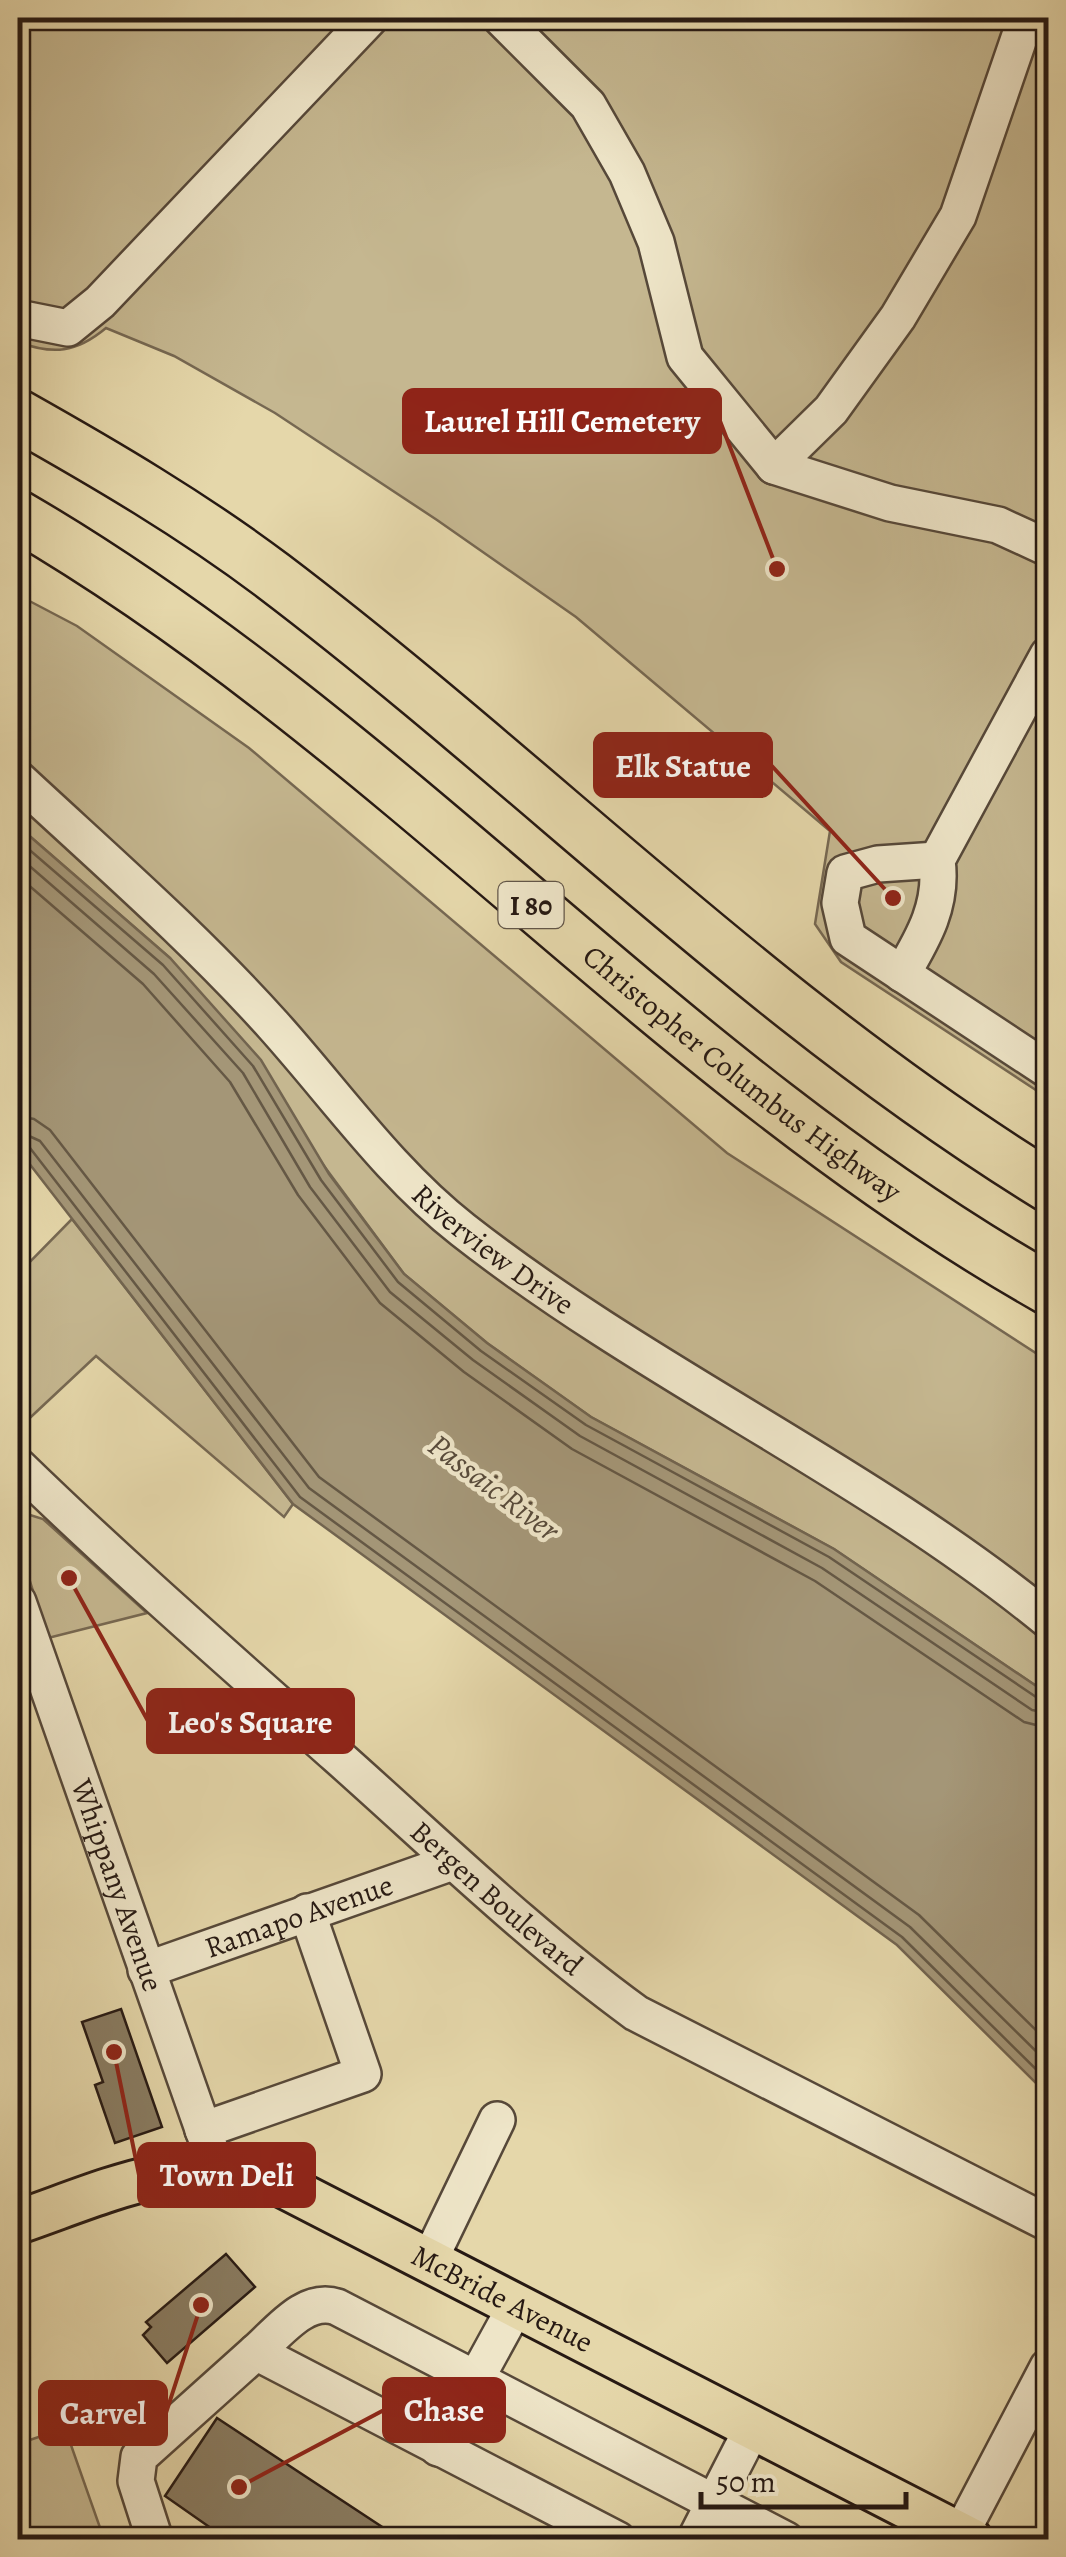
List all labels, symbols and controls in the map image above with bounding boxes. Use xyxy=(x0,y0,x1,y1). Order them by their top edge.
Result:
callout: Laurel Hill Cemetery xyxy=(404,390,720,452)
text: Laurel Hill Cemetery xyxy=(424,399,701,443)
callout: Elk Statue xyxy=(595,734,771,796)
text: Elk Statue xyxy=(615,744,751,788)
road number: I 80 xyxy=(498,882,564,928)
street label: Christopher Columbus Highway xyxy=(574,936,910,1211)
street label: Riverview Drive xyxy=(403,1175,582,1324)
water label: Passaic River xyxy=(419,1423,569,1551)
callout: Leo's Square xyxy=(148,1690,353,1752)
text: Leo's Square xyxy=(167,1700,333,1744)
street label: Whippany Avenue xyxy=(61,1773,173,1997)
street label: Bergen Boulevard xyxy=(402,1812,592,1985)
street label: Ramapo Avenue xyxy=(199,1865,398,1968)
callout: Town Deli xyxy=(139,2144,314,2206)
text: Town Deli xyxy=(160,2153,294,2197)
street label: McBride Avenue xyxy=(405,2235,600,2362)
callout: Chase xyxy=(384,2379,504,2441)
callout: Carvel xyxy=(40,2382,166,2444)
text: Chase xyxy=(404,2388,484,2432)
text: Carvel xyxy=(60,2391,147,2435)
scale bar xyxy=(701,2447,906,2509)
text: 50 m xyxy=(716,2462,776,2502)

